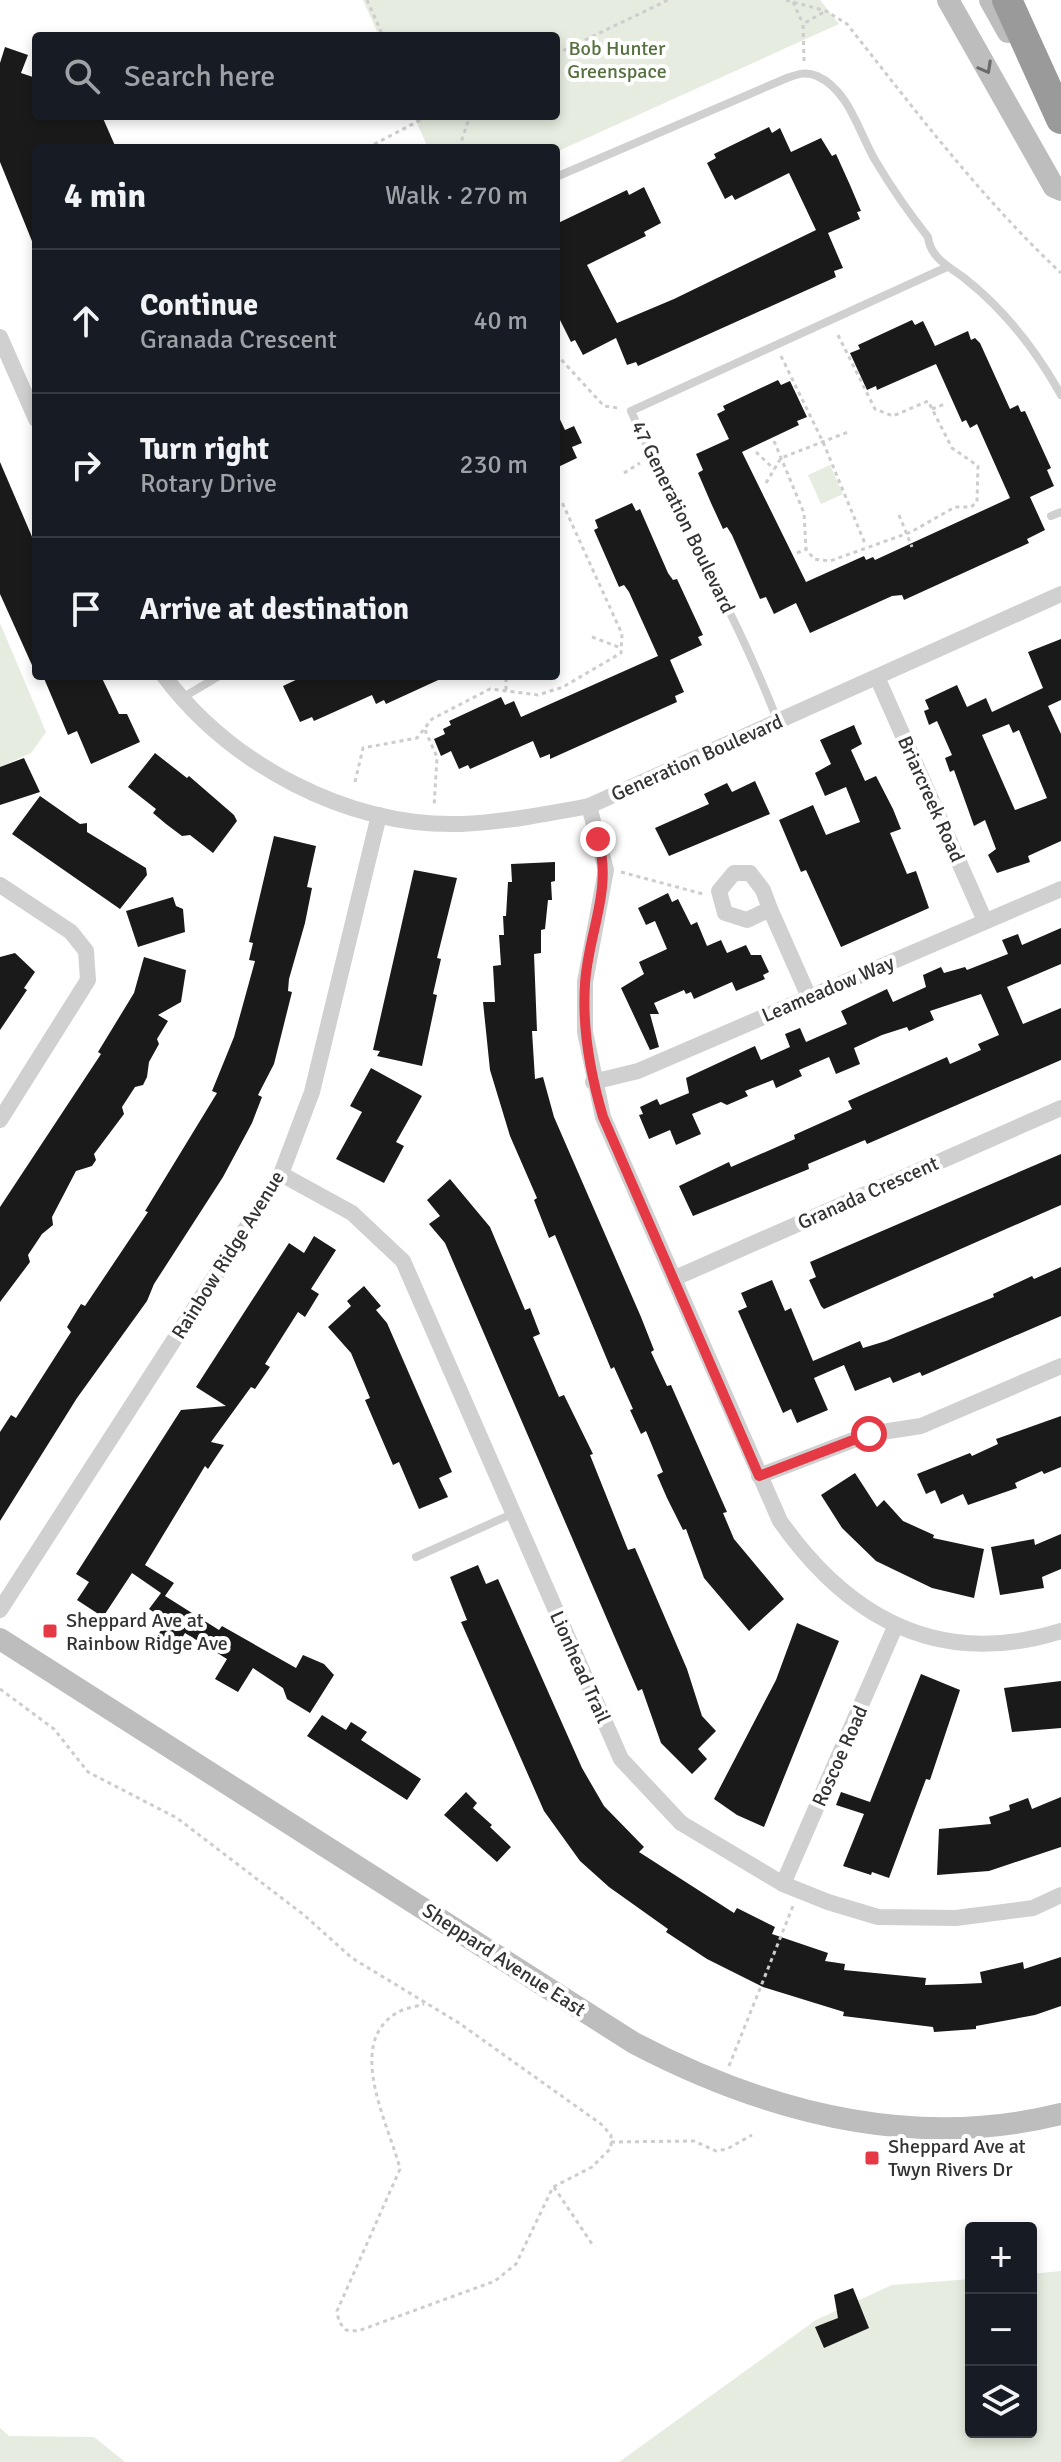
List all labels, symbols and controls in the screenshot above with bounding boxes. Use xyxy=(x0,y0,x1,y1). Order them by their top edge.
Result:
search box xyxy=(32,32,560,120)
park label: Bob Hunter Greenspace xyxy=(567,36,667,84)
icon: search xyxy=(60,54,104,98)
text: Search here xyxy=(124,58,275,95)
one-way arrow xyxy=(976,59,992,74)
text: 4 min xyxy=(64,175,146,217)
text: Walk · 270 m xyxy=(385,180,528,212)
text: Continue xyxy=(140,287,258,324)
icon: ahead xyxy=(64,299,108,343)
text: 40 m xyxy=(473,305,528,337)
text: Granada Crescent xyxy=(140,324,337,356)
street label: 47 Generation Boulevard xyxy=(625,417,741,617)
text: Turn right xyxy=(140,431,269,468)
icon: right xyxy=(64,443,108,487)
text: 230 m xyxy=(459,449,528,481)
text: Rotary Drive xyxy=(140,468,277,500)
icon: arrive xyxy=(64,587,108,631)
text: Arrive at destination xyxy=(140,591,409,628)
street label: Generation Boulevard xyxy=(607,709,787,807)
street label: Briarcreek Road xyxy=(892,732,970,866)
route end xyxy=(580,821,616,857)
street label: Leameadow Way xyxy=(758,950,898,1028)
street label: Granada Crescent xyxy=(794,1151,942,1235)
street label: Rainbow Ridge Avenue xyxy=(166,1166,290,1344)
route start xyxy=(851,1416,887,1452)
street label: Lionhead Trail xyxy=(544,1607,616,1727)
place label: Sheppard Ave at Rainbow Ridge Ave xyxy=(66,1608,228,1656)
marker: Sheppard Ave at Rainbow Ridge Ave xyxy=(41,1622,59,1640)
street label: Roscoe Road xyxy=(807,1702,873,1810)
street label: Sheppard Avenue East xyxy=(418,1898,590,2022)
place label: Sheppard Ave at Twyn Rivers Dr xyxy=(888,2134,1026,2182)
marker: Sheppard Ave at Twyn Rivers Dr xyxy=(863,2149,881,2167)
map controls xyxy=(965,2222,1037,2438)
button: + xyxy=(965,2222,1037,2294)
button: − xyxy=(965,2294,1037,2366)
button: layers xyxy=(965,2366,1037,2438)

